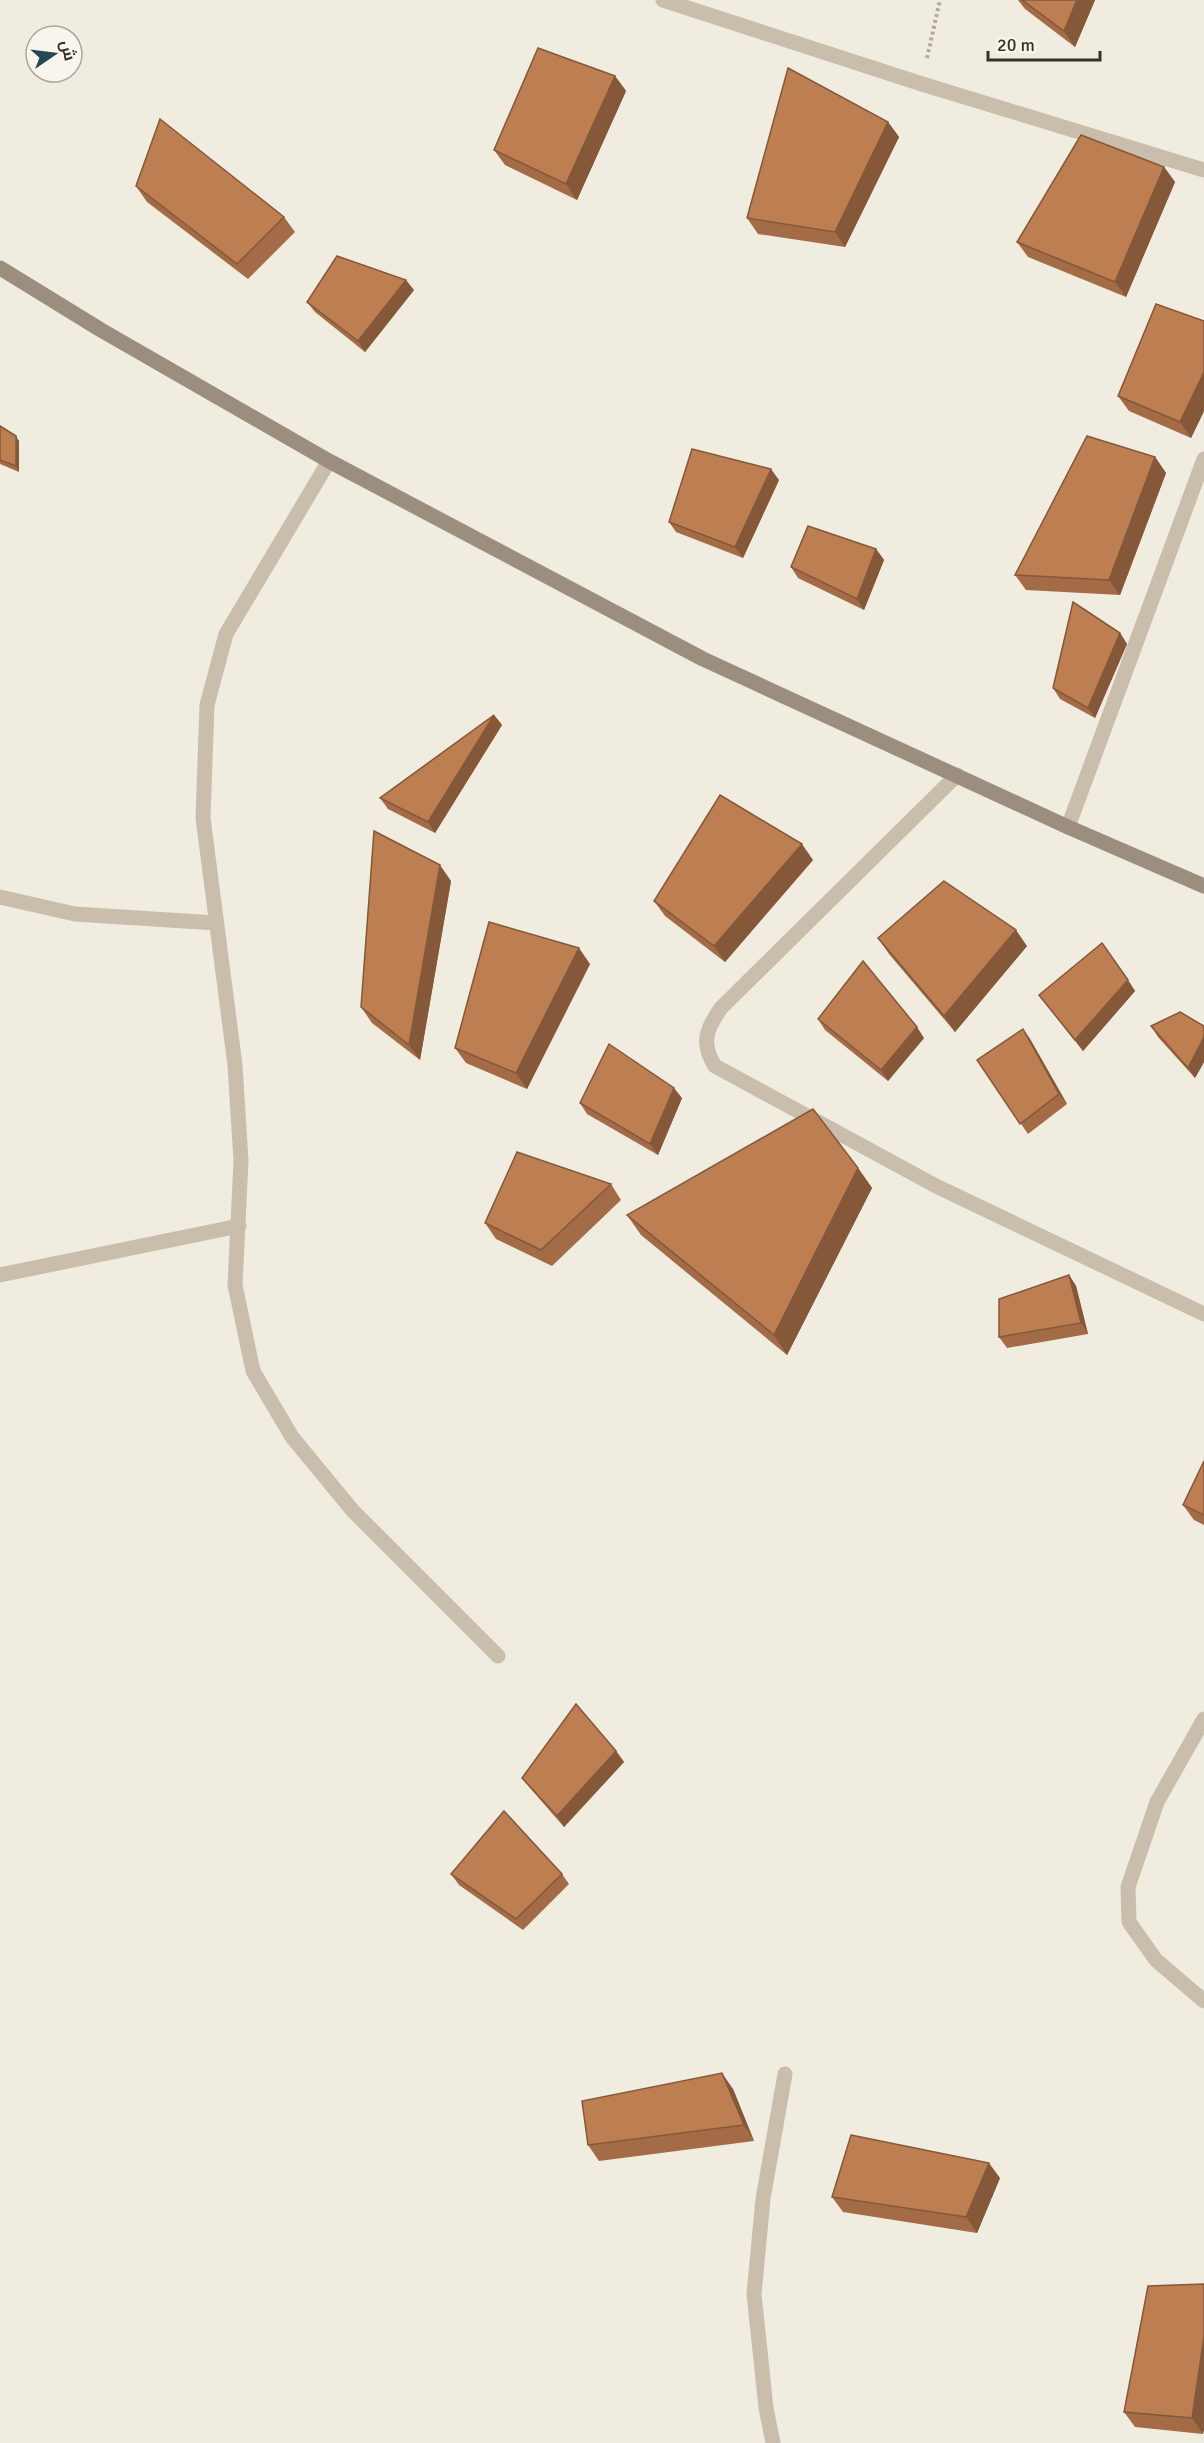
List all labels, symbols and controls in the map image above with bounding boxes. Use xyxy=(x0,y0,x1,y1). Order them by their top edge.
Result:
north arrow xyxy=(24,24,84,84)
scale bar xyxy=(988,24,1100,62)
text: 20 m xyxy=(997,34,1035,56)
text: ش xyxy=(55,38,80,63)

